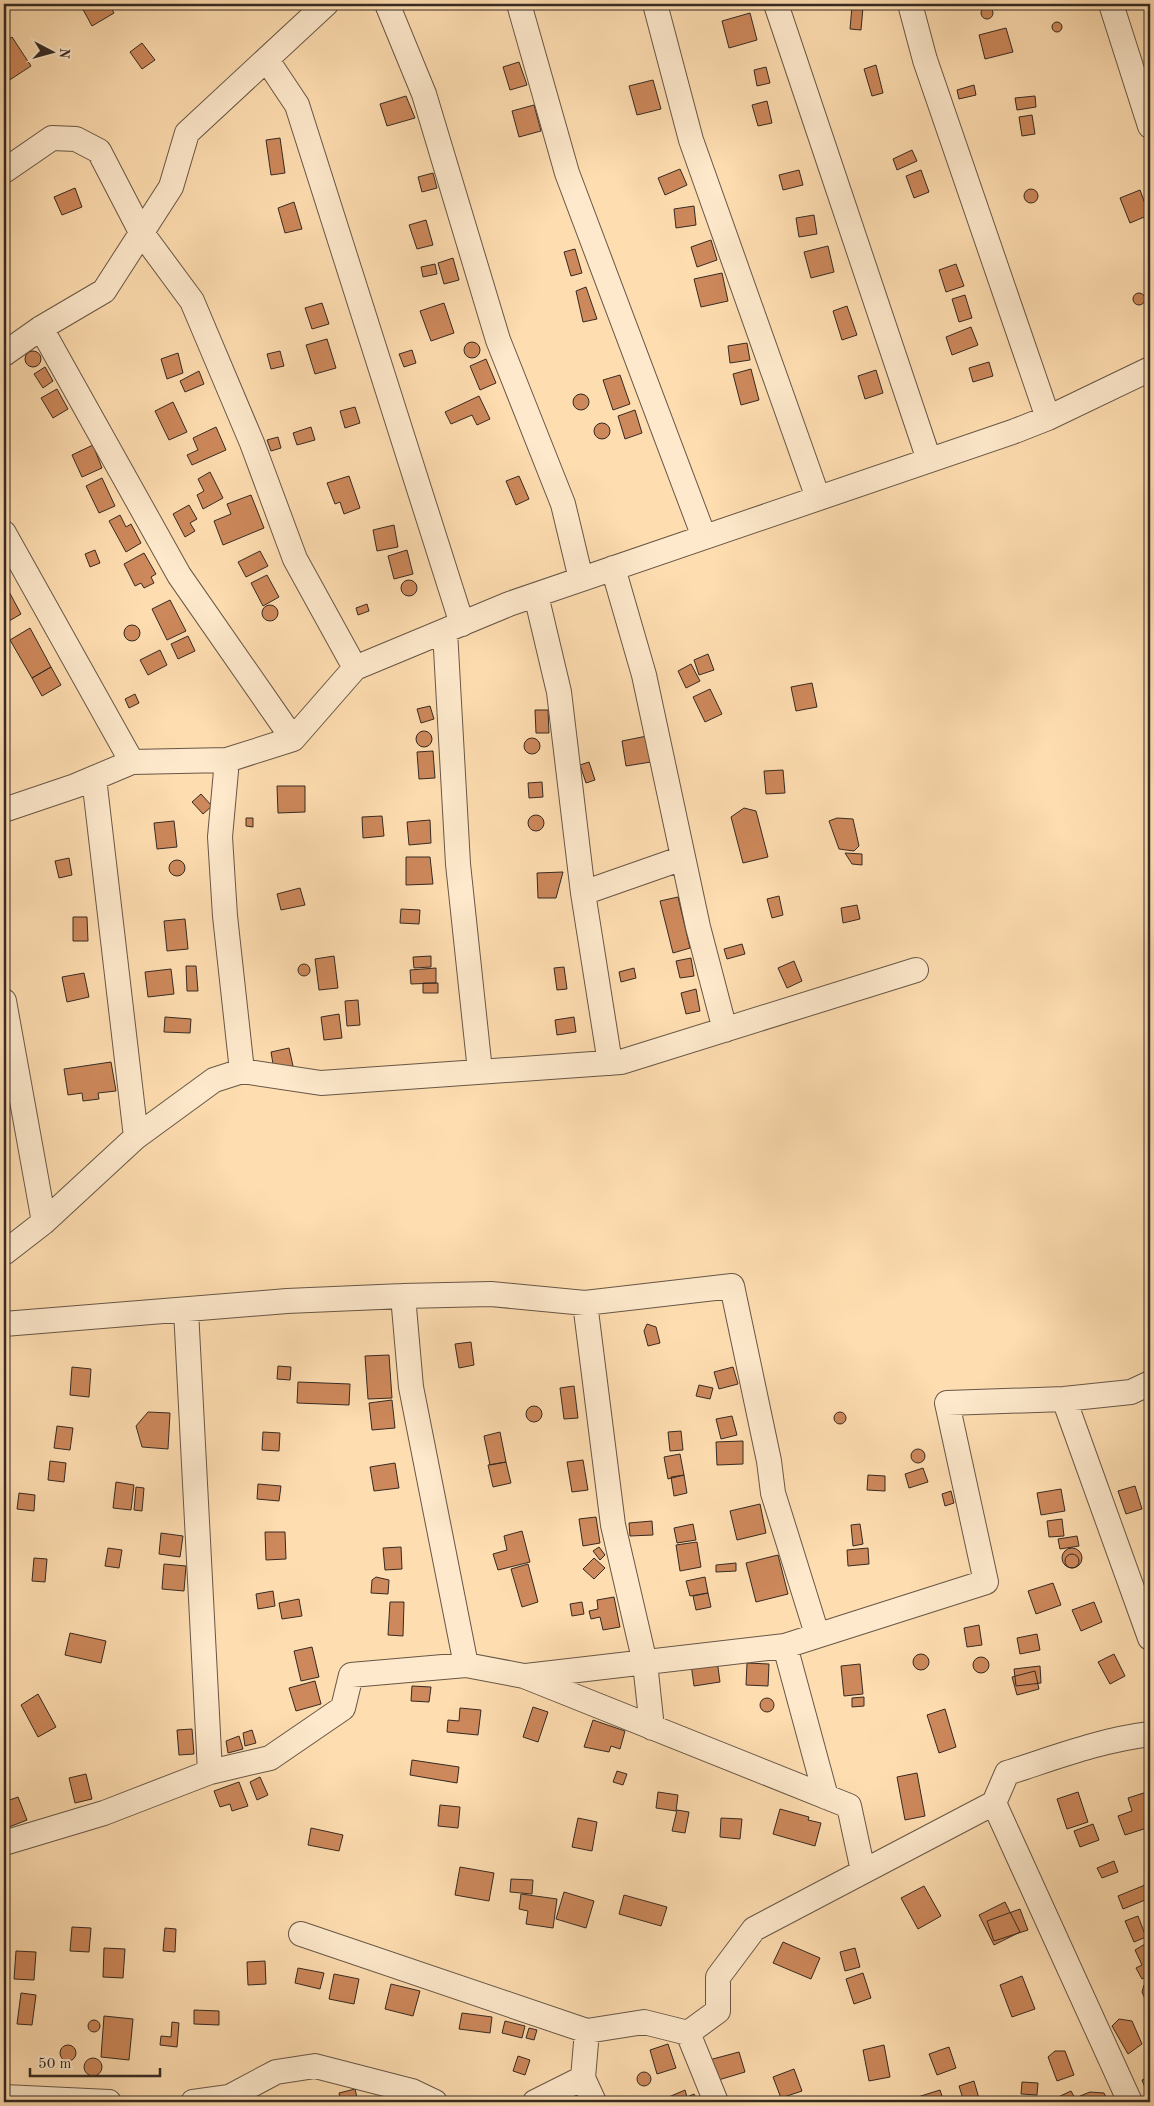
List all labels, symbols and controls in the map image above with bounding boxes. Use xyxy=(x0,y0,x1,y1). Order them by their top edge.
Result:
north arrow xyxy=(28,28,78,78)
text: N xyxy=(56,47,71,60)
scale bar xyxy=(30,2046,160,2078)
text: 50 m xyxy=(38,2057,72,2072)

